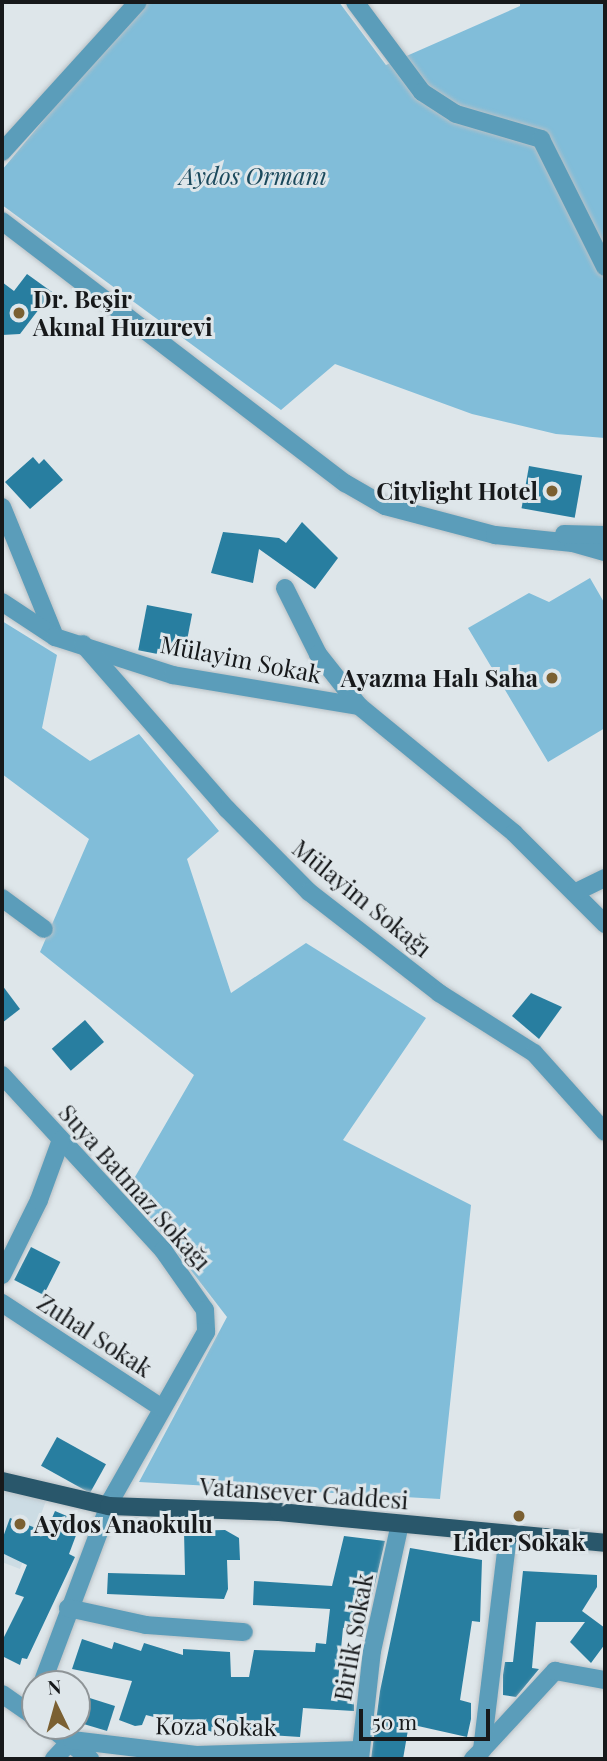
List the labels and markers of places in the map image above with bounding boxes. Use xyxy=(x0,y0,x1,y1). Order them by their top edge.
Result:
place label: Dr. Beşir Akınal Huzurevi xyxy=(33,285,213,341)
marker: Dr. Beşir Akınal Huzurevi xyxy=(11,305,27,321)
place label: Citylight Hotel xyxy=(376,477,538,505)
marker: Citylight Hotel xyxy=(544,483,560,499)
place label: Ayazma Halı Saha xyxy=(341,664,538,692)
marker: Ayazma Halı Saha xyxy=(544,670,560,686)
marker: Lider Sokak xyxy=(511,1508,527,1524)
place label: Aydos Anaokulu xyxy=(34,1510,214,1538)
marker: Aydos Anaokulu xyxy=(12,1516,28,1532)
place label: Lider Sokak xyxy=(452,1528,586,1556)

